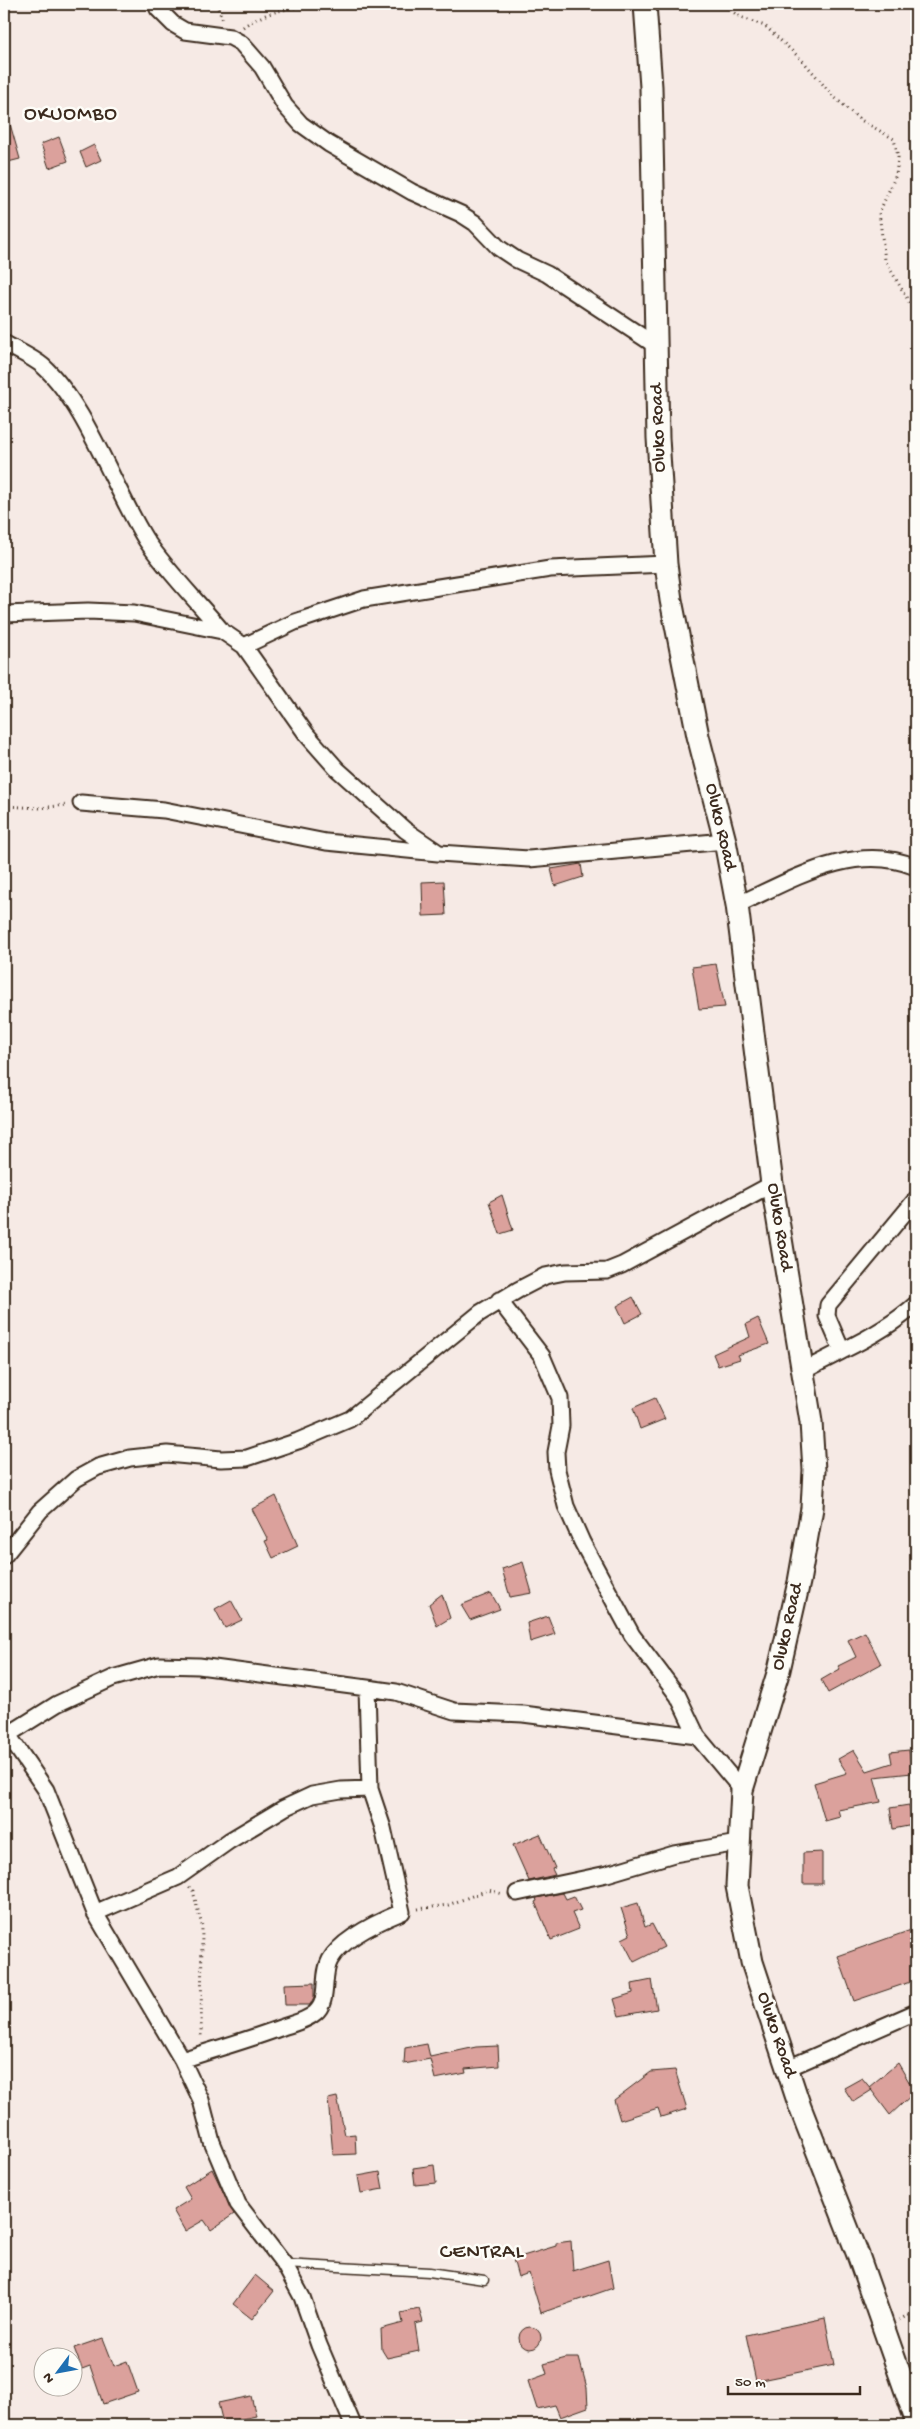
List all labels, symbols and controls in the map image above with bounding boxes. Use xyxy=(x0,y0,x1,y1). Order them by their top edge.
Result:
district label: OKUOMBO xyxy=(24,103,118,128)
street label: Oluko Road xyxy=(646,381,672,473)
street label: Oluko Road xyxy=(699,781,742,875)
street label: Oluko Road xyxy=(761,1181,798,1275)
street label: Oluko Road xyxy=(767,1579,810,1673)
street label: Oluko Road xyxy=(751,1989,802,2083)
district label: CENTRAL xyxy=(440,2241,524,2266)
north arrow xyxy=(32,2346,82,2396)
scale bar xyxy=(728,2364,860,2396)
text: N xyxy=(39,2369,59,2386)
text: 50 m xyxy=(735,2374,766,2392)

